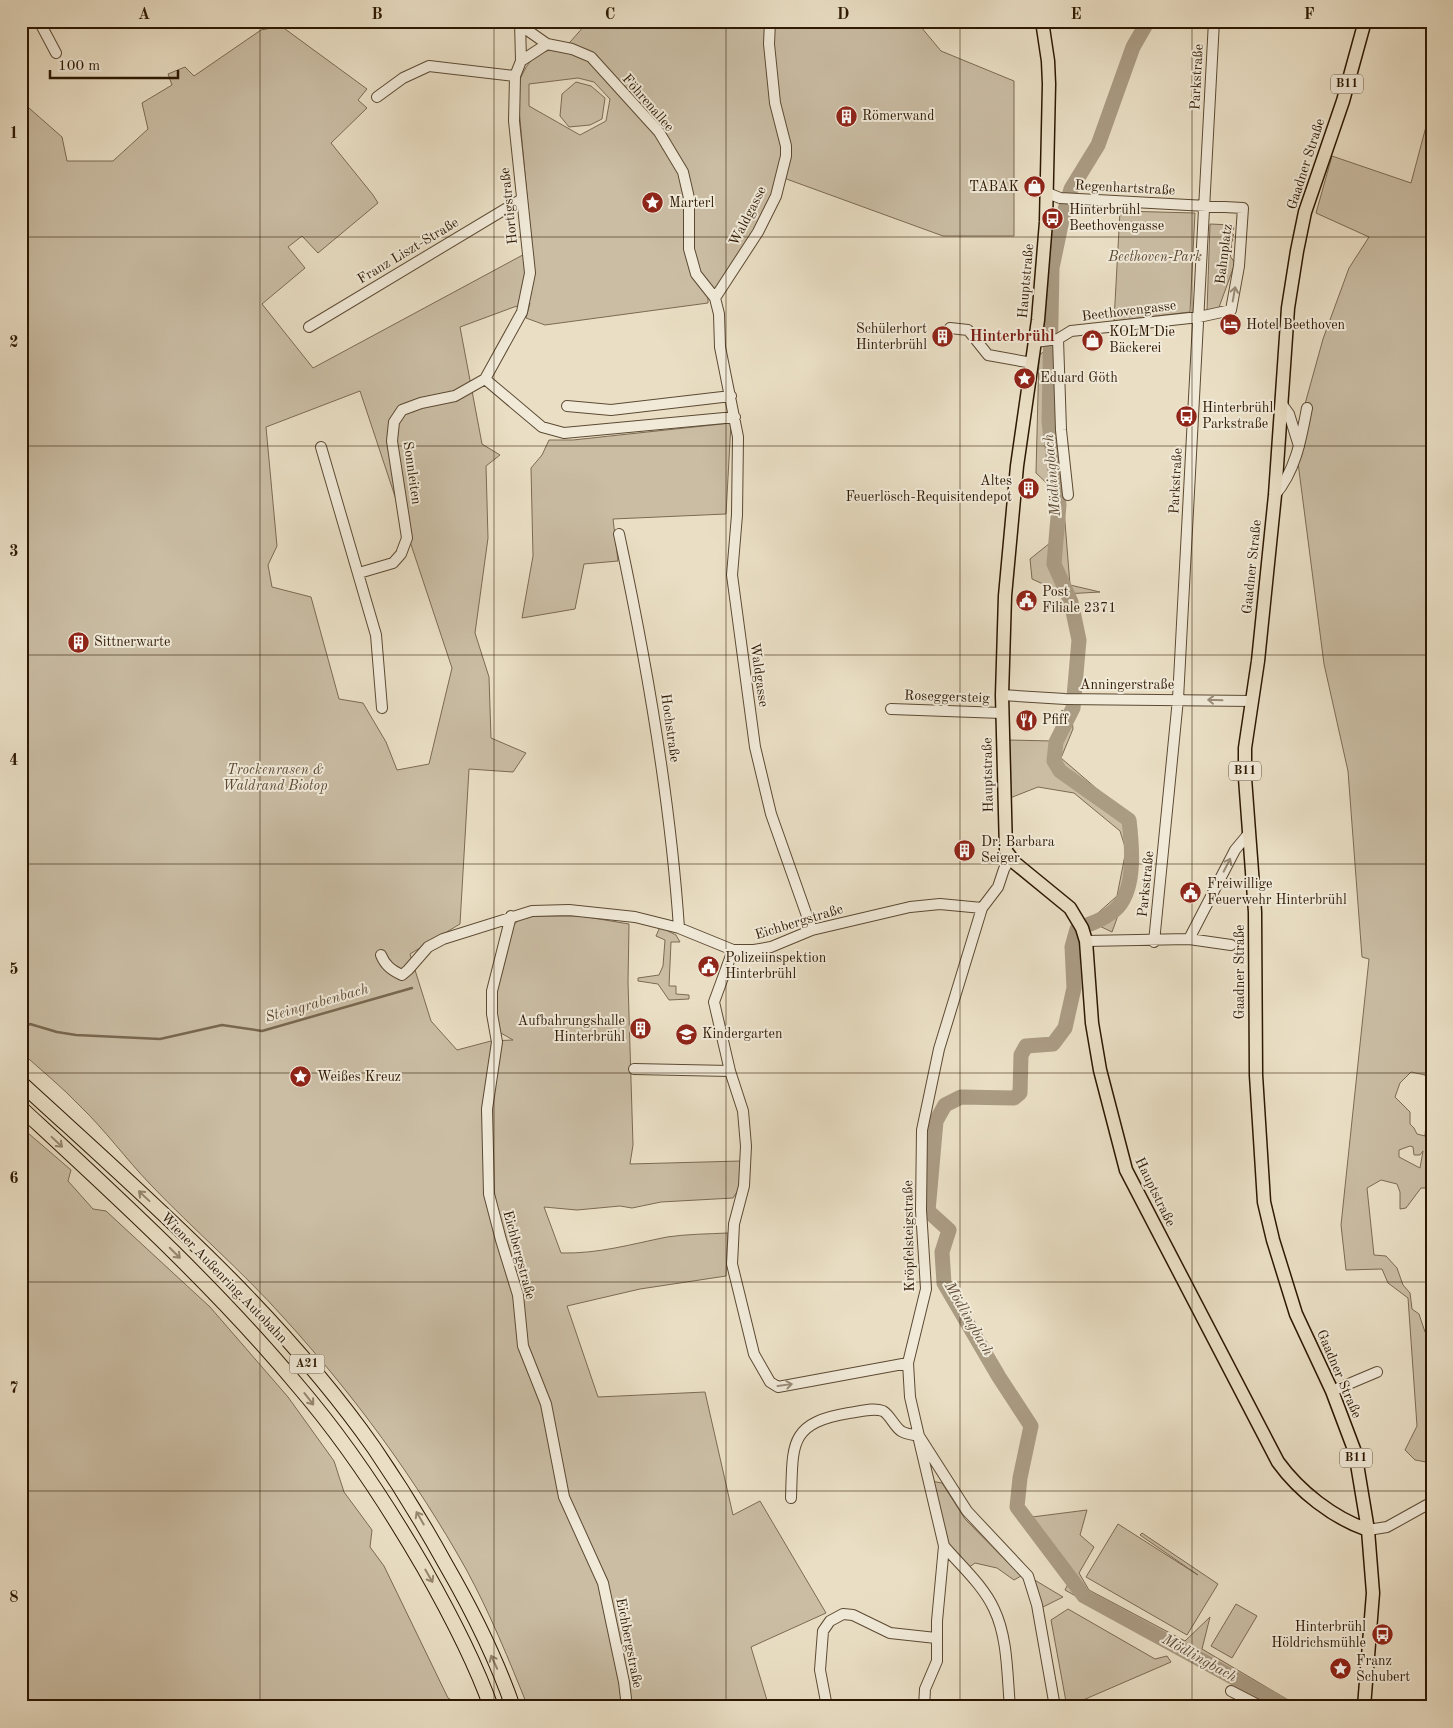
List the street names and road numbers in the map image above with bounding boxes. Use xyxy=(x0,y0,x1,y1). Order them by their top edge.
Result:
street label: Parkstraße xyxy=(1188,44,1206,110)
street label: Föhrenallee xyxy=(619,72,677,134)
road number: B11 xyxy=(1331,74,1363,94)
street label: Gaadner Straße xyxy=(1285,117,1327,211)
street label: Hortigstraße xyxy=(498,167,520,245)
street label: Regenhartstraße xyxy=(1074,178,1176,198)
street label: Waldgasse xyxy=(727,184,769,248)
street label: Franz Liszt-Straße xyxy=(355,215,461,287)
street label: Bahnplatz xyxy=(1213,223,1235,285)
street label: Hauptstraße xyxy=(1016,243,1036,319)
street label: Beethovengasse xyxy=(1081,298,1177,324)
street label: Sonnleiten xyxy=(401,441,423,506)
street label: Parkstraße xyxy=(1167,448,1185,514)
street label: Gaadner Straße xyxy=(1240,519,1264,615)
street label: Waldgasse xyxy=(748,642,770,708)
street label: Anningerstraße xyxy=(1080,678,1174,692)
street label: Roseggersteig xyxy=(904,689,990,706)
street label: Hochstraße xyxy=(658,693,682,763)
street label: Hauptstraße xyxy=(980,737,996,813)
road number: B11 xyxy=(1229,761,1261,780)
street label: Parkstraße xyxy=(1136,850,1156,918)
street label: Eichbergstraße xyxy=(753,902,845,942)
street label: Gaadner Straße xyxy=(1233,925,1247,1019)
street label: Hauptstraße xyxy=(1132,1155,1178,1229)
street label: Kröpfelsteigstraße xyxy=(901,1180,917,1292)
street label: Eichbergstraße xyxy=(500,1209,538,1301)
street label: Wiener Außenring Autobahn xyxy=(158,1210,290,1346)
street label: Gaadner Straße xyxy=(1314,1328,1364,1420)
road number: A21 xyxy=(290,1355,324,1374)
road number: B11 xyxy=(1340,1449,1372,1468)
street label: Eichbergstraße xyxy=(613,1597,645,1689)

